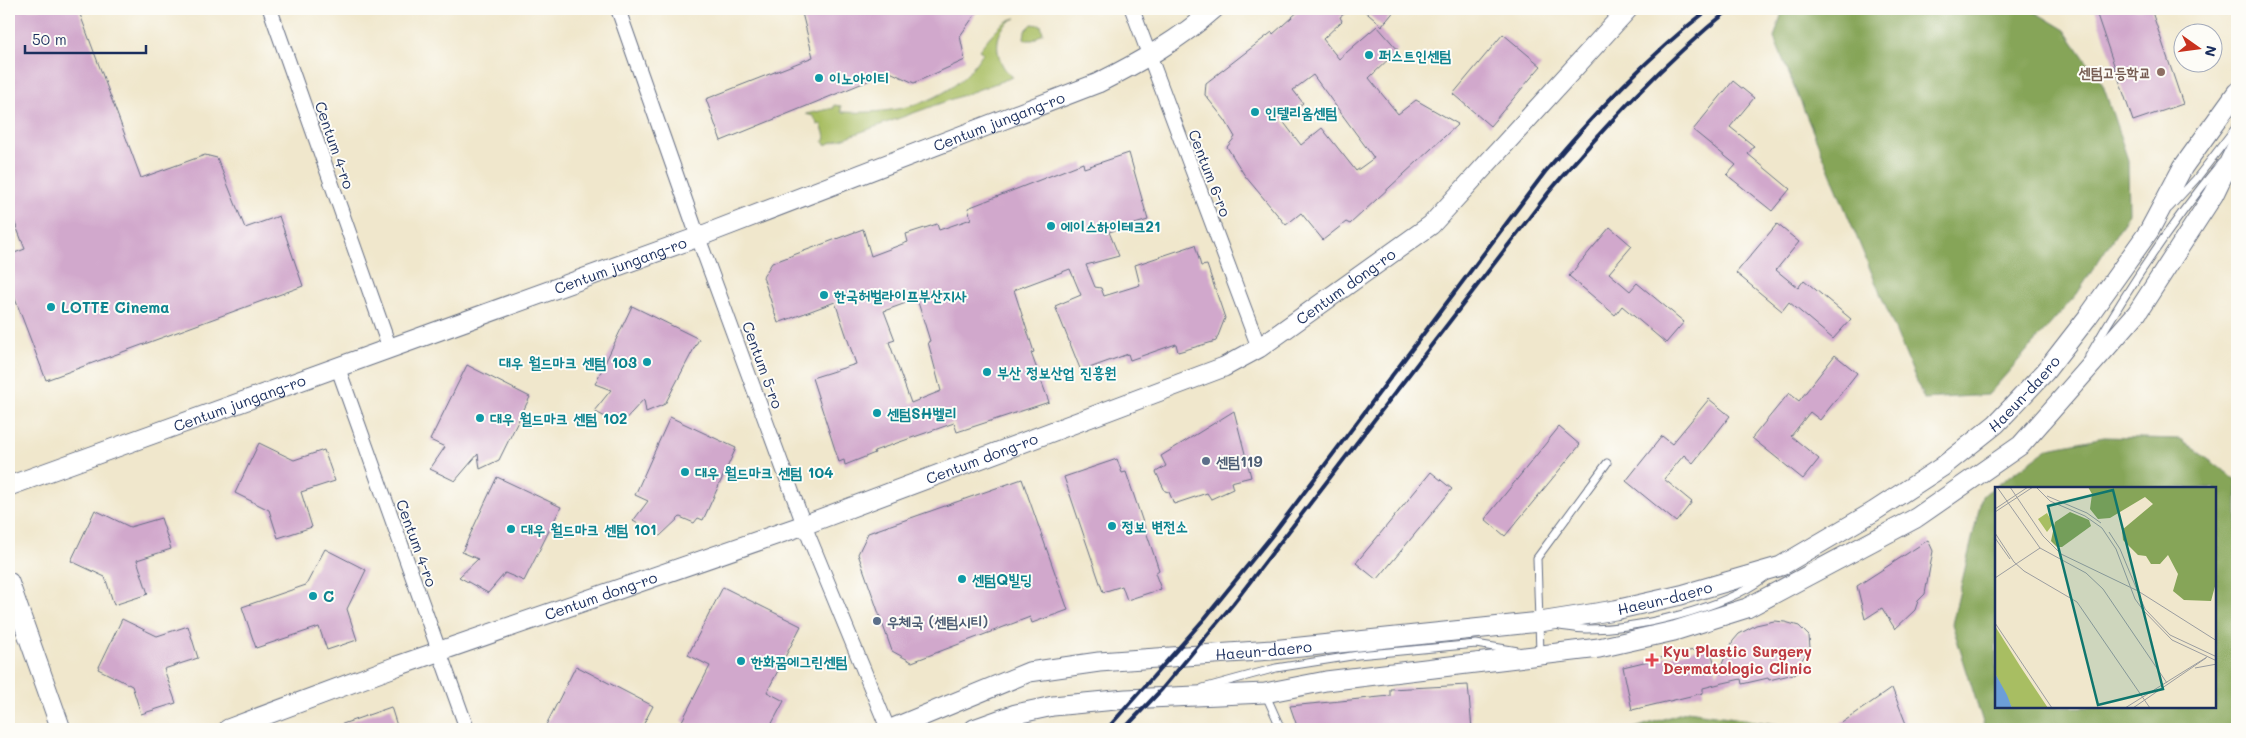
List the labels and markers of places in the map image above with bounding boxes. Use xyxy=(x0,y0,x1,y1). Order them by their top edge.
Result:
place label: 퍼스트인센텀 xyxy=(1379,45,1451,65)
marker: 퍼스트인센텀 xyxy=(1363,49,1375,61)
place label: 센텀고등학교 xyxy=(2079,62,2151,82)
marker: 센텀고등학교 xyxy=(2155,66,2167,78)
place label: 이노아이티 xyxy=(829,68,889,88)
marker: 이노아이티 xyxy=(813,72,825,84)
place label: 인텔리움센텀 xyxy=(1265,102,1337,122)
marker: 인텔리움센텀 xyxy=(1249,106,1261,118)
place label: 에이스하이테크21 xyxy=(1060,216,1161,236)
marker: 에이스하이테크21 xyxy=(1045,220,1057,232)
place label: 한국허벌라이프부산지사 xyxy=(833,285,967,305)
marker: 한국허벌라이프부산지사 xyxy=(818,289,830,301)
place label: LOTTE Cinema xyxy=(61,297,169,317)
marker: LOTTE Cinema xyxy=(45,301,57,313)
place label: 대우 월드마크 센텀 103 xyxy=(499,352,637,372)
marker: 대우 월드마크 센텀 103 xyxy=(641,356,653,368)
place label: 부산 정보산업 진흥원 xyxy=(997,362,1116,382)
marker: 부산 정보산업 진흥원 xyxy=(981,366,993,378)
place label: 센텀SH벨리 xyxy=(887,403,957,423)
marker: 센텀SH벨리 xyxy=(871,407,883,419)
place label: 대우 월드마크 센텀 102 xyxy=(490,408,627,428)
marker: 대우 월드마크 센텀 102 xyxy=(474,412,486,424)
place label: 센텀119 xyxy=(1216,451,1262,471)
marker: 센텀119 xyxy=(1200,455,1212,467)
place label: 대우 월드마크 센텀 104 xyxy=(695,462,834,482)
marker: 대우 월드마크 센텀 104 xyxy=(679,466,691,478)
place label: 정보 변전소 xyxy=(1121,516,1188,536)
place label: 대우 월드마크 센텀 101 xyxy=(521,519,657,539)
marker: 정보 변전소 xyxy=(1106,520,1118,532)
marker: 대우 월드마크 센텀 101 xyxy=(505,523,517,535)
place label: 센텀Q빌딩 xyxy=(972,569,1032,589)
marker: 센텀Q빌딩 xyxy=(956,573,968,585)
place label: C xyxy=(323,586,334,606)
marker: C xyxy=(307,590,319,602)
place label: 우체국 (센텀시티) xyxy=(887,611,988,631)
marker: 우체국 (센텀시티) xyxy=(871,615,883,627)
place label: Kyu Plastic Surgery Dermatologic Clinic xyxy=(1663,641,1812,678)
place label: 한화꿈에그린센텀 xyxy=(750,651,848,671)
marker: Kyu Plastic Surgery Dermatologic Clinic xyxy=(1645,653,1659,667)
marker: 한화꿈에그린센텀 xyxy=(735,655,747,667)

